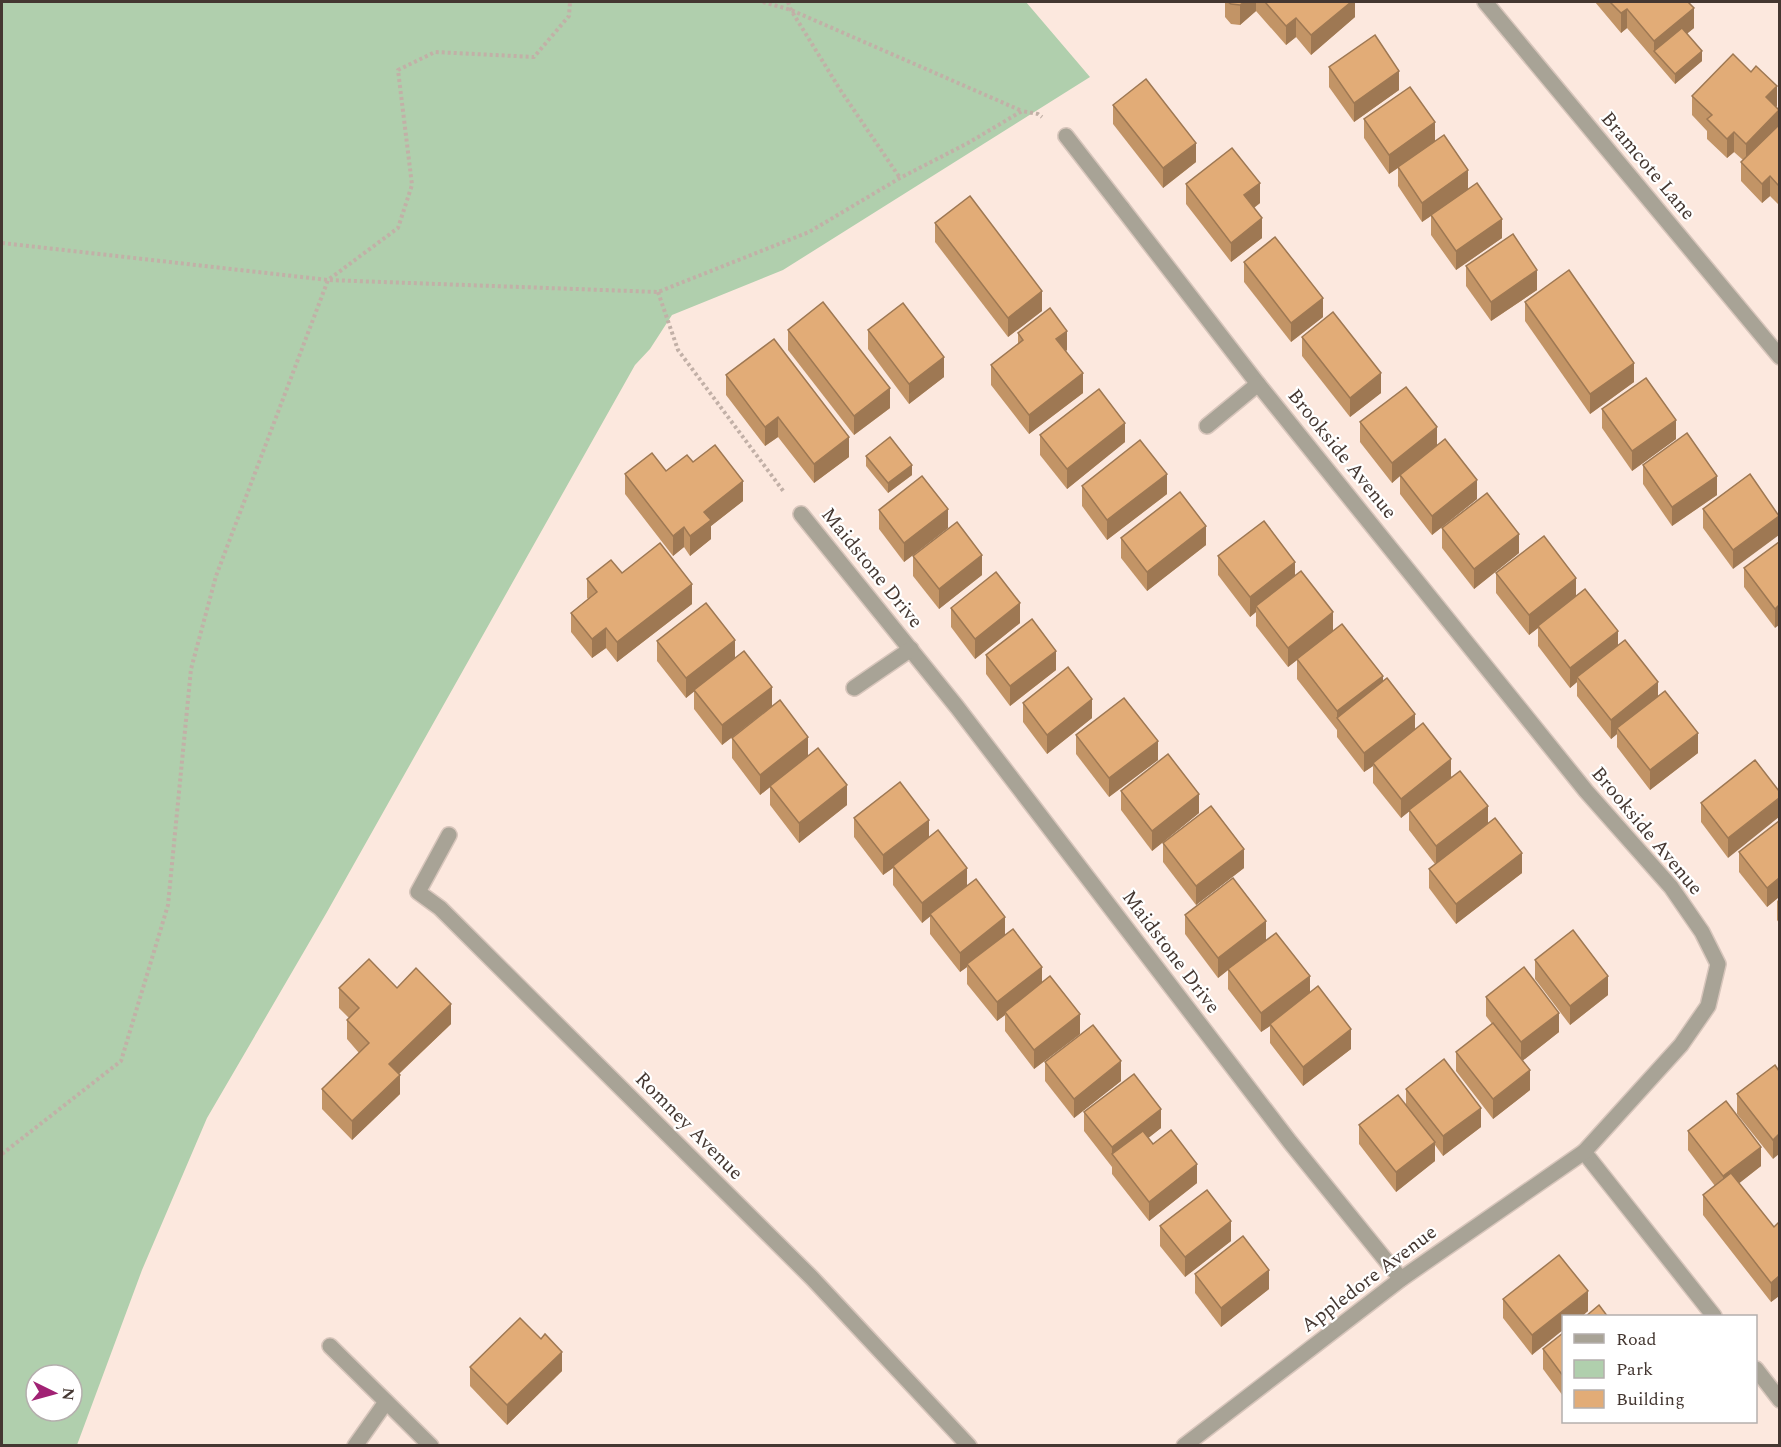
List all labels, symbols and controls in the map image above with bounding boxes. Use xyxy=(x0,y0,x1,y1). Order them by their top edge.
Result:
street label: Bramcote Lane xyxy=(1593,105,1703,227)
street label: Brookside Avenue xyxy=(1280,382,1404,526)
street label: Maidstone Drive xyxy=(814,501,930,635)
street label: Brookside Avenue xyxy=(1584,760,1710,902)
street label: Maidstone Drive xyxy=(1114,884,1228,1020)
street label: Romney Avenue xyxy=(628,1065,750,1187)
street label: Appledore Avenue xyxy=(1295,1218,1443,1340)
legend xyxy=(1562,1315,1757,1423)
text: Road xyxy=(1616,1326,1657,1353)
text: Park xyxy=(1616,1356,1653,1383)
north arrow xyxy=(24,1363,84,1423)
text: Building xyxy=(1616,1386,1685,1413)
text: N xyxy=(55,1387,80,1402)

